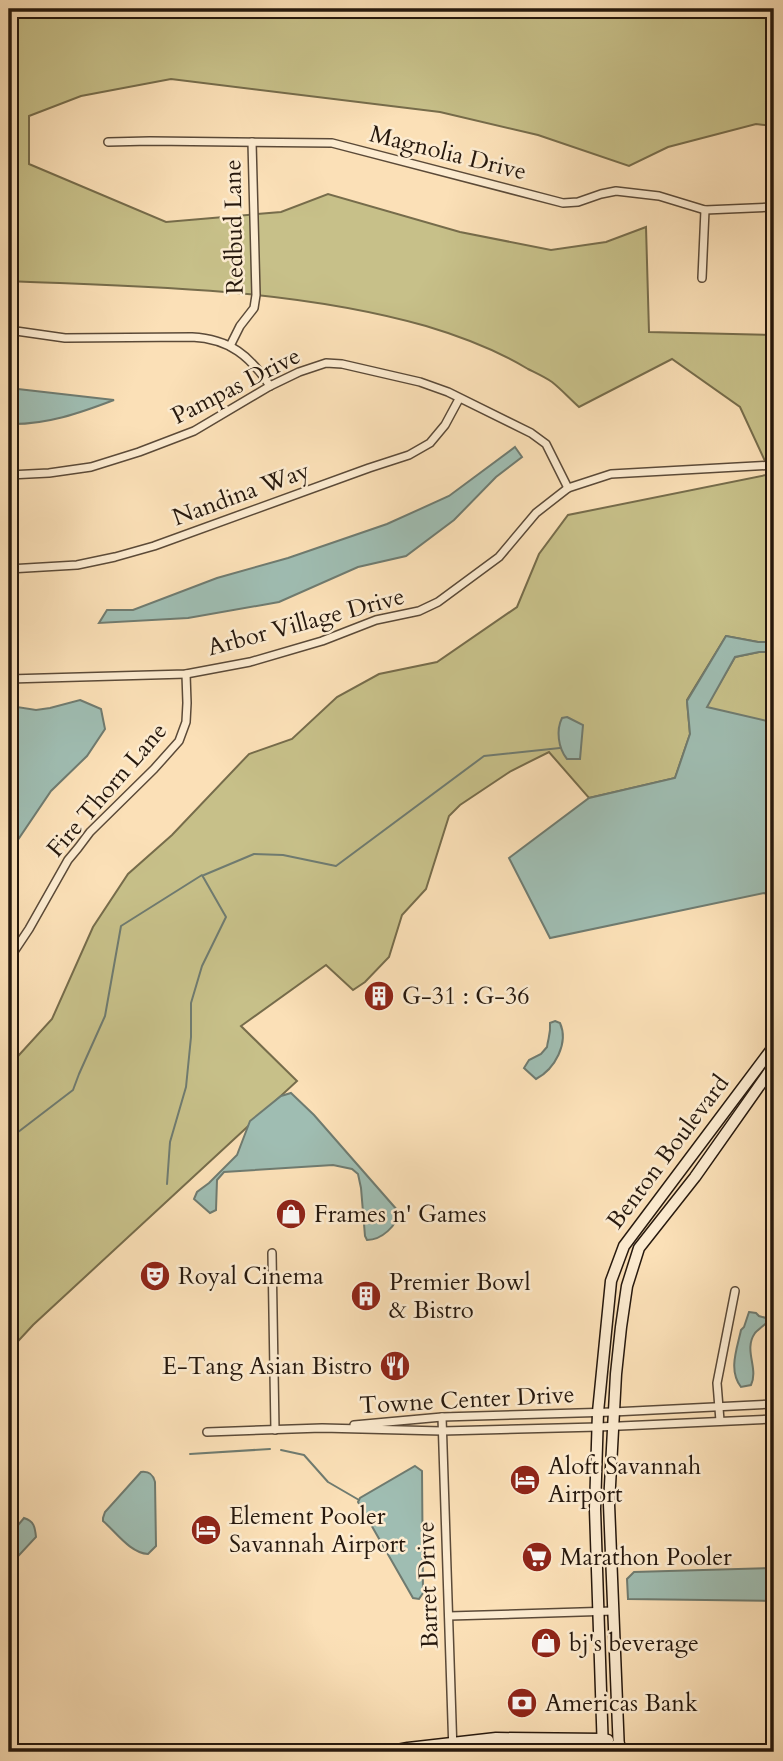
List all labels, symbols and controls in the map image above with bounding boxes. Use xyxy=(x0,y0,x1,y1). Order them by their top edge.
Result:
street label: Magnolia Drive xyxy=(366,118,530,188)
street label: Redbud Lane xyxy=(216,159,252,295)
street label: Pampas Drive xyxy=(166,339,306,433)
street label: Nandina Way xyxy=(168,454,315,534)
street label: Arbor Village Drive xyxy=(204,580,408,664)
street label: Fire Thorn Lane xyxy=(39,716,175,864)
building icon: G-31 : G-36 xyxy=(362,979,396,1013)
place label: G-31 : G-36 xyxy=(402,980,530,1013)
street label: Benton Boulevard xyxy=(599,1068,737,1236)
shop icon: Frames n' Games xyxy=(274,1197,308,1231)
place label: Frames n' Games xyxy=(314,1198,487,1231)
theatre icon: Royal Cinema xyxy=(138,1259,172,1293)
place label: Royal Cinema xyxy=(178,1260,324,1293)
place label: Premier Bowl & Bistro xyxy=(389,1266,531,1327)
building icon: Premier Bowl & Bistro xyxy=(349,1279,383,1313)
restaurant icon: E-Tang Asian Bistro xyxy=(378,1349,412,1383)
place label: E-Tang Asian Bistro xyxy=(162,1350,372,1383)
street label: Towne Center Drive xyxy=(359,1378,575,1422)
place label: Aloft Savannah Airport xyxy=(548,1450,701,1511)
hotel icon: Aloft Savannah Airport xyxy=(508,1463,542,1497)
place label: Element Pooler Savannah Airport xyxy=(229,1500,406,1561)
hotel icon: Element Pooler Savannah Airport xyxy=(189,1513,223,1547)
street label: Barret Drive xyxy=(409,1521,447,1649)
supermarket icon: Marathon Pooler xyxy=(520,1540,554,1574)
place label: Marathon Pooler xyxy=(560,1541,732,1574)
shop icon: bj's beverage xyxy=(529,1626,563,1660)
place label: bj's beverage xyxy=(569,1627,699,1660)
bank icon: Americas Bank xyxy=(505,1686,539,1720)
place label: Americas Bank xyxy=(545,1687,698,1720)

